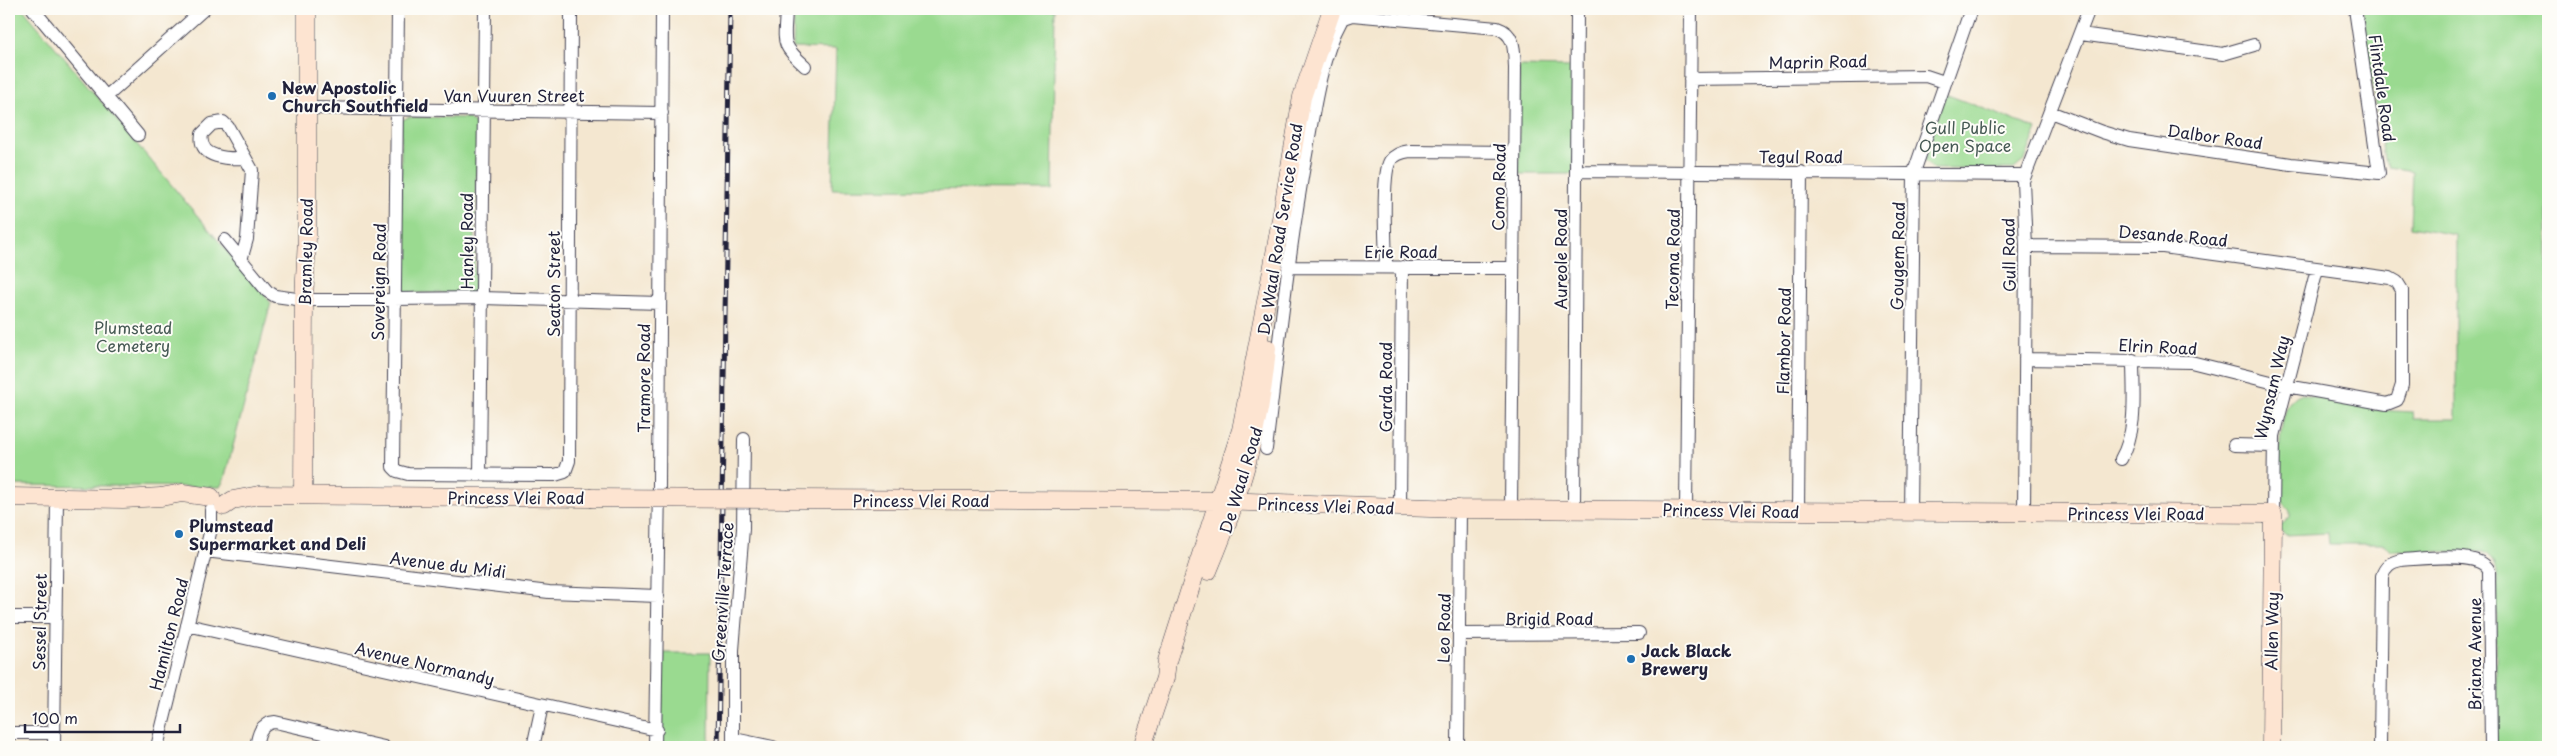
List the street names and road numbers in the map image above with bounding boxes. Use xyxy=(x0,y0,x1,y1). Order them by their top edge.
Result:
street label: Flintdale Road xyxy=(2364,32,2402,144)
street label: Maprin Road xyxy=(1768,48,1868,74)
street label: Van Vuuren Street xyxy=(443,83,585,107)
street label: Dalbor Road xyxy=(2166,117,2264,155)
street label: De Waal Road Service Road xyxy=(1250,121,1308,337)
street label: Como Road xyxy=(1485,143,1511,231)
street label: Tegul Road xyxy=(1759,144,1843,168)
street label: Hanley Road xyxy=(454,193,478,289)
street label: Bramley Road xyxy=(292,198,318,306)
street label: Gougem Road xyxy=(1884,201,1910,311)
street label: Aureole Road xyxy=(1548,208,1572,310)
street label: Tecoma Road xyxy=(1659,208,1685,310)
street label: Gull Road xyxy=(1995,218,2021,292)
street label: Desande Road xyxy=(2117,218,2229,252)
street label: Sovereign Road xyxy=(365,223,391,341)
street label: Seaton Street xyxy=(541,230,565,337)
street label: Erie Road xyxy=(1364,239,1438,263)
street label: Flambor Road xyxy=(1770,287,1796,395)
street label: Tramore Road xyxy=(631,323,655,433)
street label: Elrin Road xyxy=(2118,332,2198,360)
street label: Wynsam Way xyxy=(2247,333,2295,441)
street label: Garda Road xyxy=(1373,342,1397,432)
street label: De Waal Road xyxy=(1212,423,1268,537)
street label: Princess Vlei Road xyxy=(447,485,585,509)
street label: Princess Vlei Road xyxy=(852,488,990,512)
street label: Princess Vlei Road xyxy=(1257,491,1395,519)
street label: Princess Vlei Road xyxy=(1662,497,1800,523)
street label: Princess Vlei Road xyxy=(2067,501,2205,525)
street label: Greenville Terrace xyxy=(705,521,739,663)
street label: Avenue du Midi xyxy=(389,545,507,583)
street label: Sessel Street xyxy=(26,573,52,671)
street label: Hamilton Road xyxy=(142,575,194,693)
street label: Allen Way xyxy=(2258,591,2284,671)
street label: Leo Road xyxy=(1430,593,1456,663)
street label: Briana Avenue xyxy=(2462,597,2486,711)
street label: Brigid Road xyxy=(1504,606,1594,630)
street label: Avenue Normandy xyxy=(353,635,497,691)

